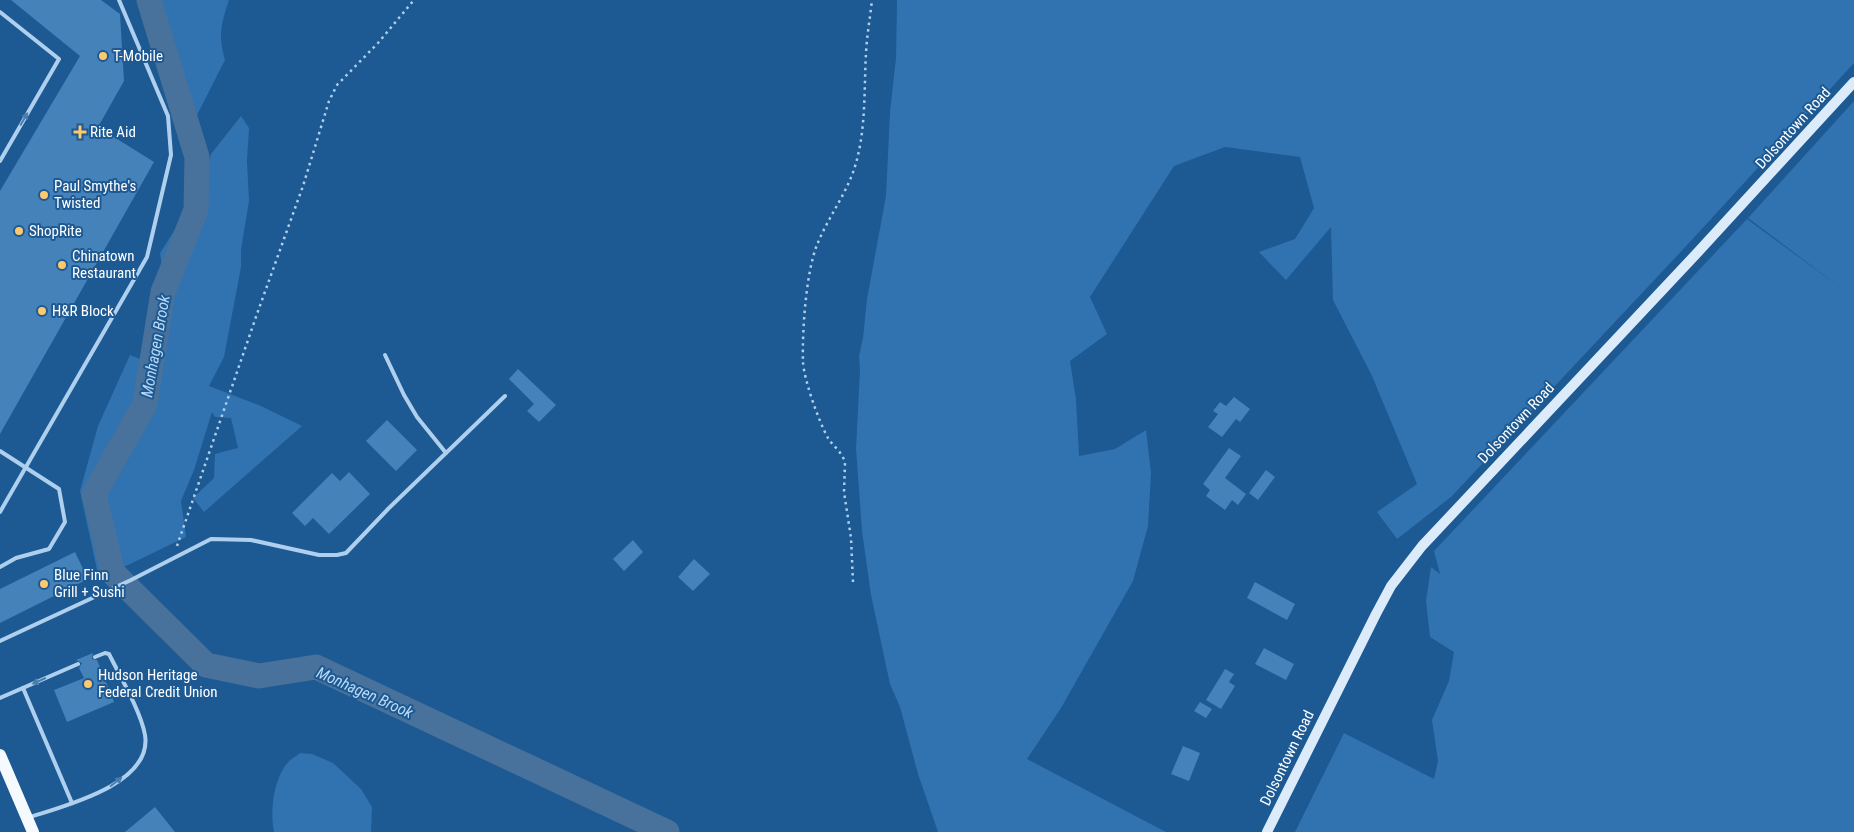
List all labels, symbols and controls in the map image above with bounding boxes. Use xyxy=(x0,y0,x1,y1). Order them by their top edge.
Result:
place label: T-Mobile xyxy=(113,47,163,65)
marker: T-Mobile xyxy=(97,50,109,62)
street label: Dolsontown Road xyxy=(1752,83,1834,173)
one-way arrow xyxy=(20,112,29,125)
place label: Rite Aid xyxy=(90,123,136,141)
marker: Rite Aid xyxy=(74,126,86,138)
place label: Paul Smythe's Twisted xyxy=(54,177,137,212)
marker: Paul Smythe's Twisted xyxy=(38,189,50,201)
place label: ShopRite xyxy=(29,222,82,240)
marker: ShopRite xyxy=(13,225,25,237)
place label: Chinatown Restaurant xyxy=(72,247,136,282)
marker: Chinatown Restaurant xyxy=(56,259,68,271)
water label: Monhagen Brook xyxy=(137,292,174,399)
place label: H&R Block xyxy=(52,302,114,320)
marker: H&R Block xyxy=(36,305,48,317)
street label: Dolsontown Road xyxy=(1474,379,1558,467)
place label: Blue Finn Grill + Sushi xyxy=(54,566,125,601)
marker: Blue Finn Grill + Sushi xyxy=(38,578,50,590)
water label: Monhagen Brook xyxy=(314,663,417,723)
place label: Hudson Heritage Federal Credit Union xyxy=(98,666,218,701)
one-way arrow xyxy=(32,677,46,685)
marker: Hudson Heritage Federal Credit Union xyxy=(82,678,94,690)
street label: Dolsontown Road xyxy=(1256,708,1318,808)
one-way arrow xyxy=(109,777,123,787)

